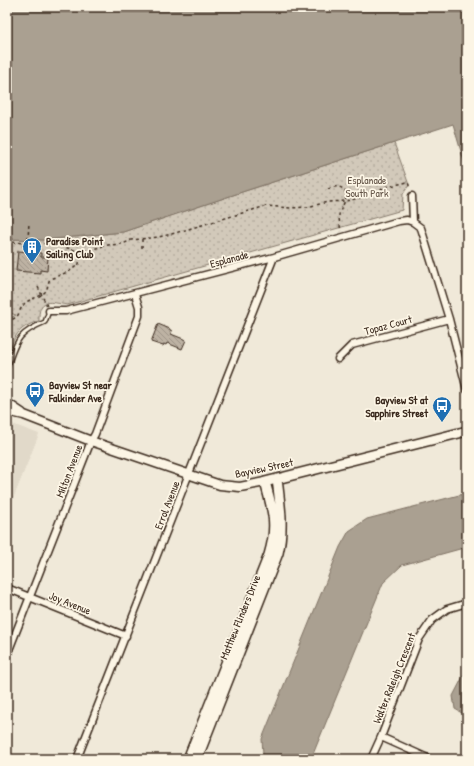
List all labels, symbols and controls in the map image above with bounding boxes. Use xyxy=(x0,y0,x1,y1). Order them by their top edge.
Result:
park label: Esplanade South Park xyxy=(345,173,389,200)
place label: Paradise Point Sailing Club xyxy=(46,234,104,262)
building icon: Paradise Point Sailing Club xyxy=(21,236,43,264)
street label: Esplanade xyxy=(208,247,250,271)
street label: Topaz Court xyxy=(363,312,414,338)
place label: Bayview St near Falkinder Ave xyxy=(48,378,112,405)
bus stop icon: Bayview St near Falkinder Ave xyxy=(24,380,46,408)
place label: Bayview St at Sapphire Street xyxy=(365,393,429,421)
bus stop icon: Bayview St at Sapphire Street xyxy=(431,395,453,423)
street label: Milton Avenue xyxy=(53,442,86,499)
street label: Bayview Street xyxy=(234,455,295,481)
street label: Errol Avenue xyxy=(151,478,183,531)
street label: Matthew Flinders Drive xyxy=(217,572,264,661)
street label: Joy Avenue xyxy=(47,588,93,618)
street label: Walter Raleigh Crescent xyxy=(369,631,419,725)

